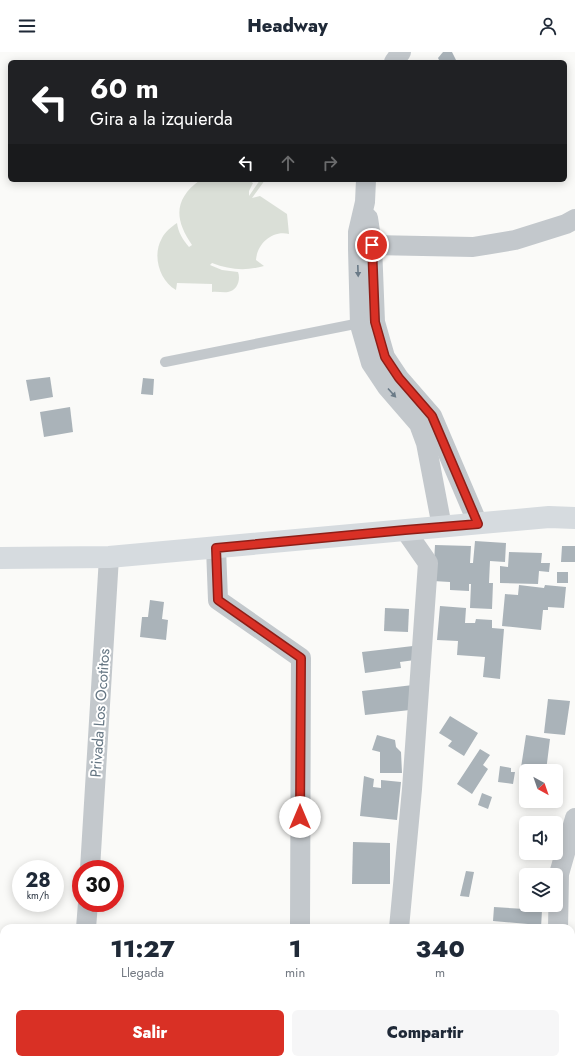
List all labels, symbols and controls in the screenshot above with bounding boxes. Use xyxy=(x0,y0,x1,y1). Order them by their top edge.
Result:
text: Headway xyxy=(247,13,328,39)
icon: menu xyxy=(16,15,38,37)
icon: person xyxy=(537,15,559,37)
text: 60 m xyxy=(90,68,159,109)
icon: left xyxy=(24,76,76,128)
text: Gira a la izquierda xyxy=(90,106,233,132)
icon: left xyxy=(235,152,257,174)
icon: ahead xyxy=(277,152,299,174)
icon: right xyxy=(319,152,341,174)
pin xyxy=(355,228,389,262)
icon: arrive xyxy=(361,234,383,256)
one-way arrow xyxy=(355,265,362,277)
one-way arrow xyxy=(388,388,397,398)
street label: Privada Los Ocotitos xyxy=(85,648,115,778)
north arrow xyxy=(519,764,563,808)
map controls xyxy=(519,764,563,912)
position arrow xyxy=(279,796,321,838)
button: sound xyxy=(519,816,563,860)
speed limit sign: 30 xyxy=(72,860,124,912)
text: 28 xyxy=(25,866,51,895)
button: layers xyxy=(519,868,563,912)
text: km/h xyxy=(27,888,49,903)
text: 11:27 xyxy=(110,931,175,966)
text: 1 xyxy=(289,931,301,966)
text: 340 xyxy=(415,931,465,966)
text: Llegada xyxy=(121,963,164,982)
text: min xyxy=(285,963,305,982)
text: m xyxy=(435,963,445,982)
button: Salir xyxy=(16,1010,284,1056)
button: Compartir xyxy=(292,1010,559,1056)

